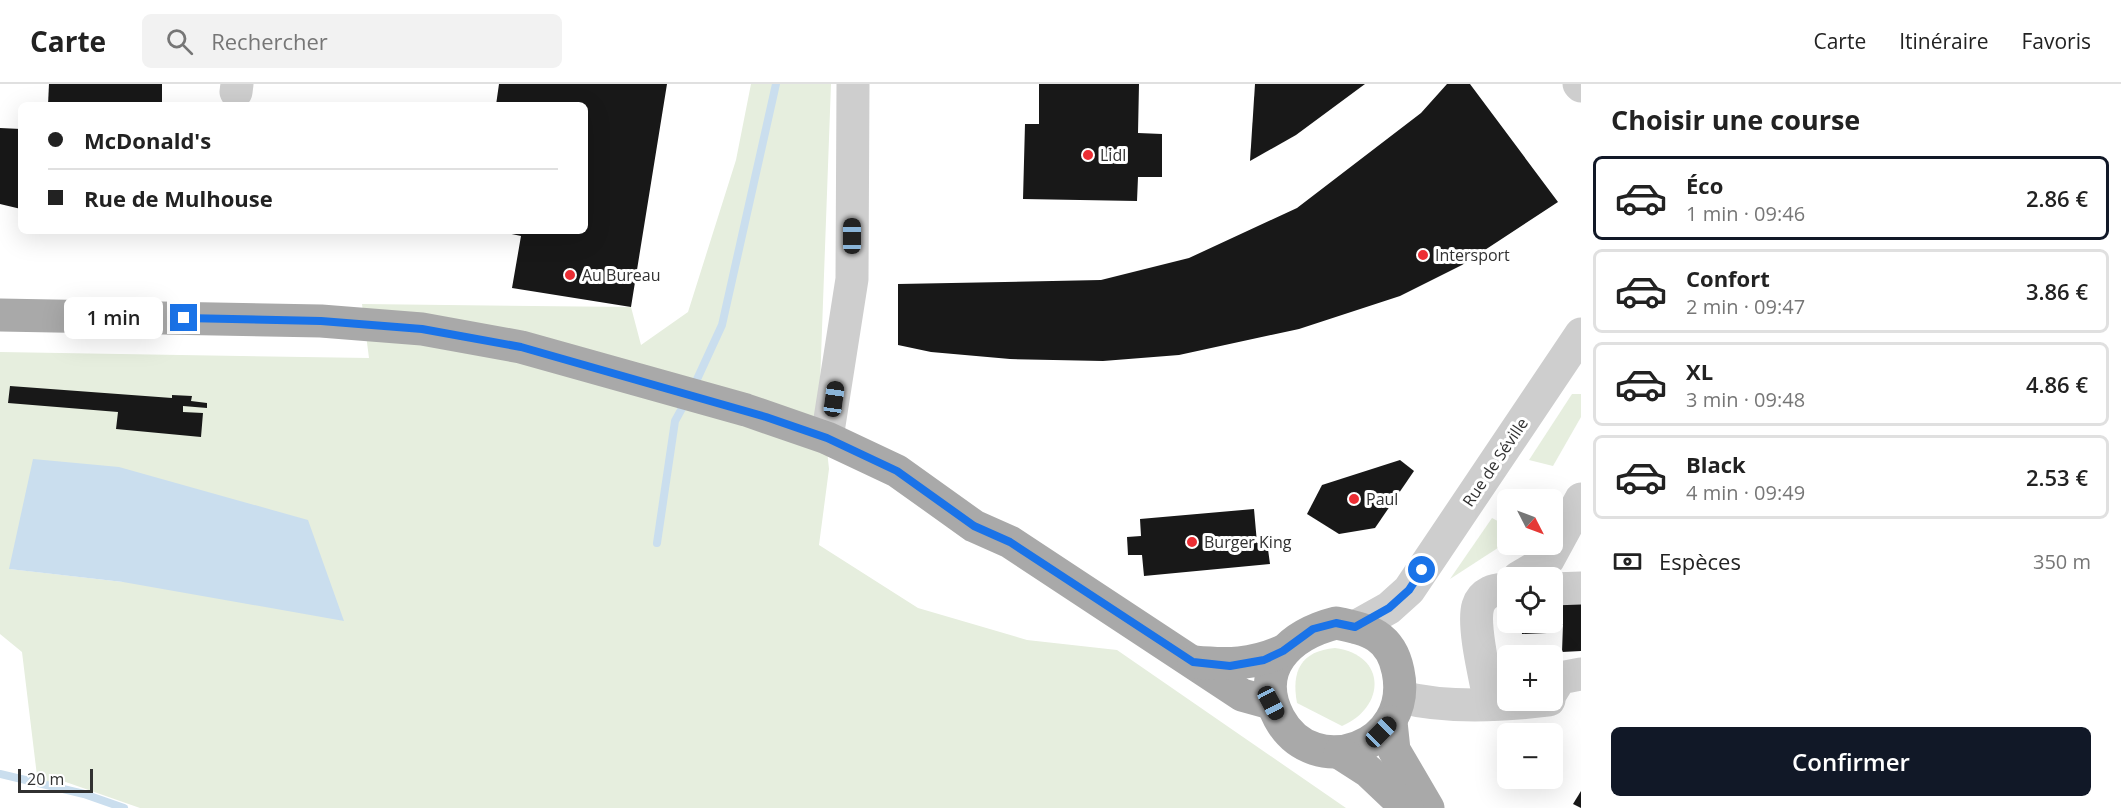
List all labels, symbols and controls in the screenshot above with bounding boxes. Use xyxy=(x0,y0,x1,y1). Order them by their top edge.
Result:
search box xyxy=(142,14,562,68)
text: Carte xyxy=(30,22,106,60)
icon: search xyxy=(163,25,196,58)
text: Rechercher xyxy=(211,26,328,56)
text: Carte xyxy=(1813,27,1866,55)
text: Itinéraire xyxy=(1899,27,1988,55)
text: Favoris xyxy=(2021,27,2091,55)
text: Choisir une course xyxy=(1611,101,1860,138)
text: McDonald's xyxy=(84,125,211,155)
place label: Lidl xyxy=(1100,144,1126,166)
marker: Lidl xyxy=(1081,148,1095,162)
text: Éco xyxy=(1686,170,1723,200)
icon: car xyxy=(1614,171,1668,225)
text: Rue de Mulhouse xyxy=(84,183,273,213)
text: 2.86 € xyxy=(2026,183,2088,213)
text: 1 min · 09:46 xyxy=(1686,200,1805,227)
car xyxy=(843,218,861,254)
place label: Intersport xyxy=(1435,244,1510,266)
marker: Intersport xyxy=(1416,248,1430,262)
text: Confort xyxy=(1686,263,1770,293)
place label: Au Bureau xyxy=(582,264,660,286)
icon: car xyxy=(1614,264,1668,318)
marker: Au Bureau xyxy=(563,268,577,282)
text: 3.86 € xyxy=(2026,276,2088,306)
text: 2 min · 09:47 xyxy=(1686,293,1805,320)
callout: 1 min xyxy=(64,297,163,339)
text: 1 min xyxy=(87,304,141,331)
route end xyxy=(170,304,197,331)
text: XL xyxy=(1686,356,1713,386)
icon: car xyxy=(1614,357,1668,411)
text: 4.86 € xyxy=(2026,369,2088,399)
car xyxy=(823,380,845,418)
text: 3 min · 09:48 xyxy=(1686,386,1805,413)
street label: Rue de Séville xyxy=(1457,413,1533,511)
text: Black xyxy=(1686,449,1746,479)
icon: car xyxy=(1614,450,1668,504)
text: 2.53 € xyxy=(2026,462,2088,492)
text: 4 min · 09:49 xyxy=(1686,479,1805,506)
place label: Paul xyxy=(1366,488,1398,510)
north arrow xyxy=(1497,489,1563,555)
map controls xyxy=(1497,489,1563,789)
marker: Paul xyxy=(1347,492,1361,506)
place label: Burger King xyxy=(1204,531,1292,553)
marker: Burger King xyxy=(1185,535,1199,549)
icon: cash xyxy=(1611,545,1644,578)
text: Espèces xyxy=(1659,546,1741,576)
text: 350 m xyxy=(2033,548,2091,575)
route start xyxy=(1408,556,1435,583)
button: locate xyxy=(1497,567,1563,633)
button: + xyxy=(1497,645,1563,711)
car xyxy=(1255,683,1287,723)
car xyxy=(1362,713,1400,751)
button: − xyxy=(1497,723,1563,789)
button: Confirmer xyxy=(1611,727,2091,796)
scale bar xyxy=(18,766,93,794)
text: 20 m xyxy=(27,768,64,790)

